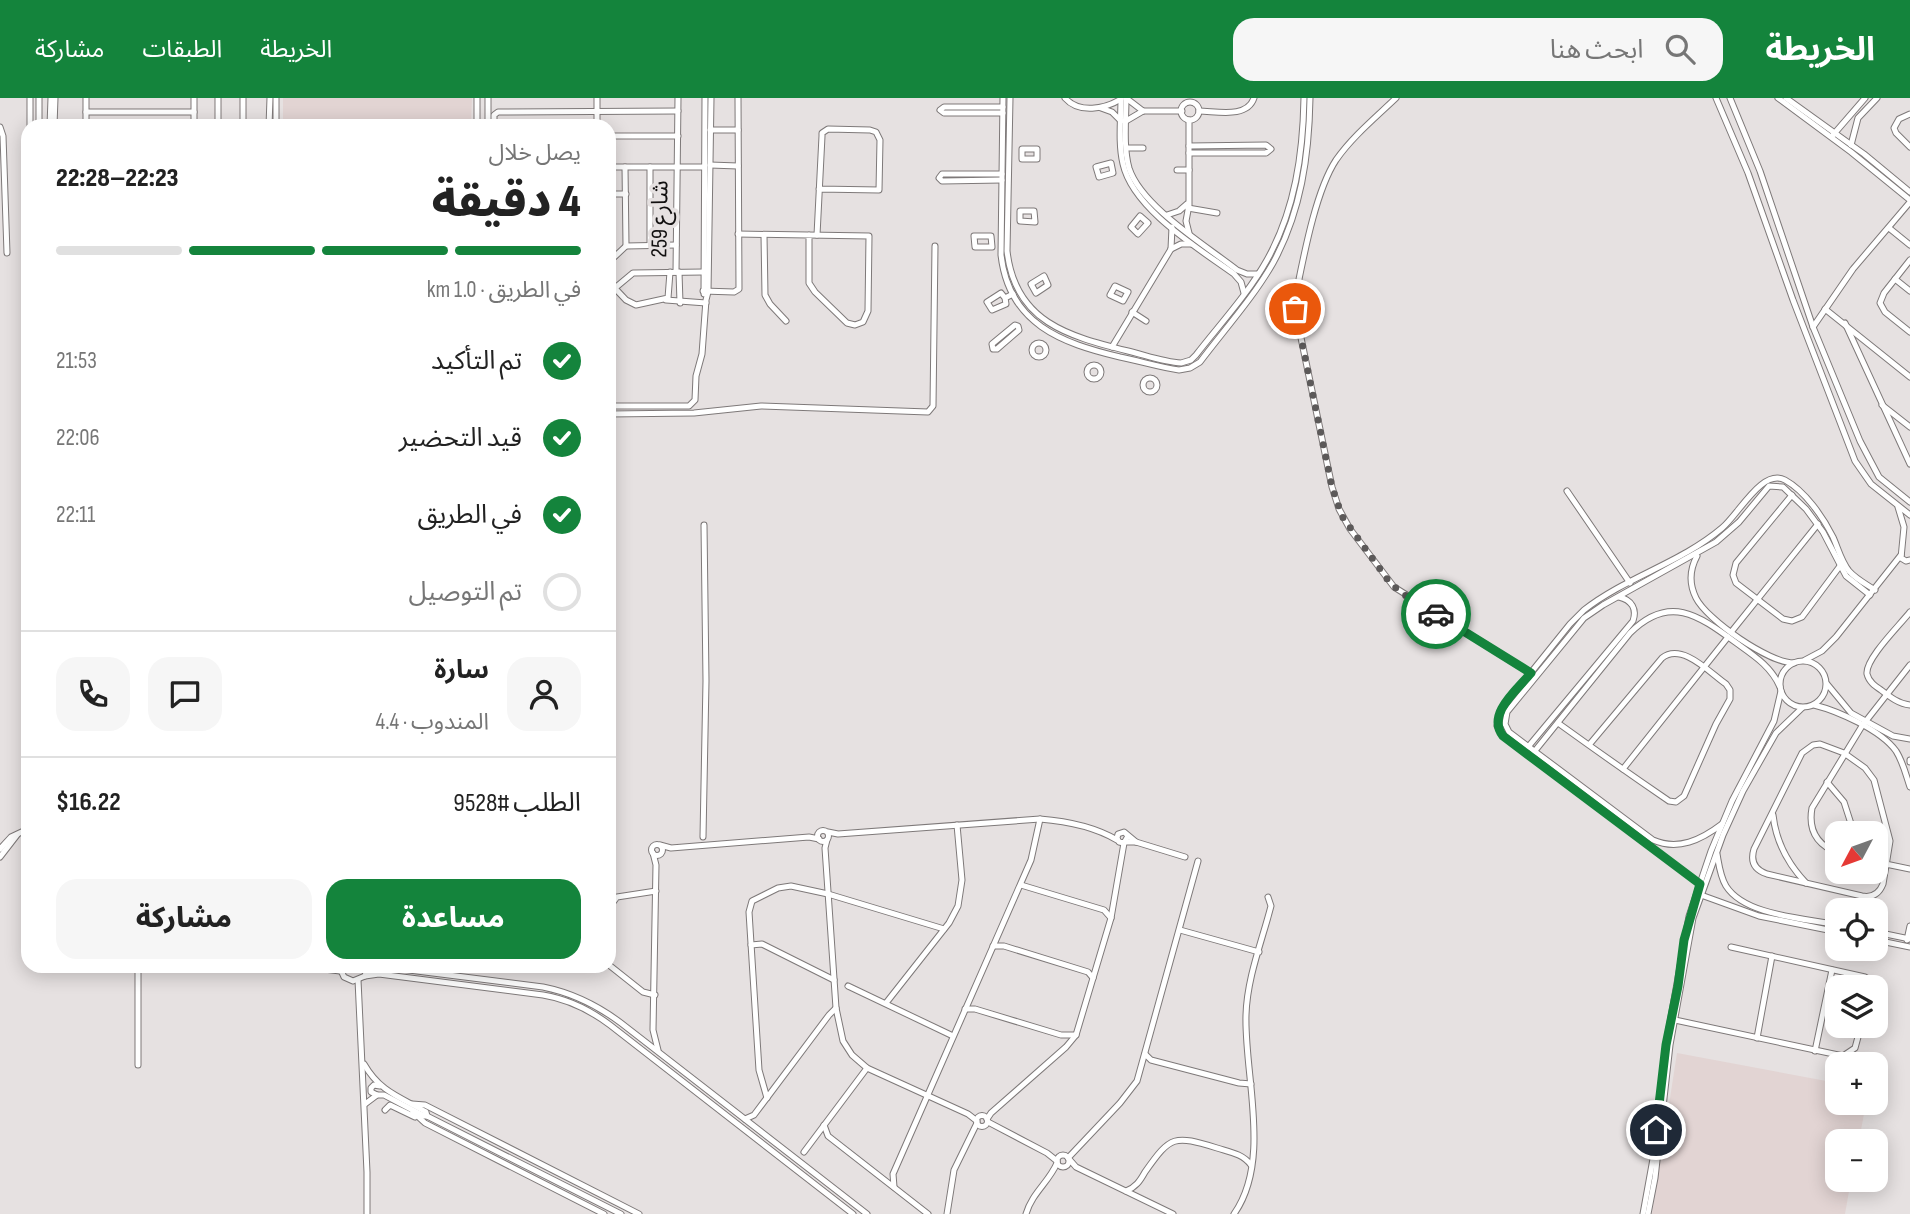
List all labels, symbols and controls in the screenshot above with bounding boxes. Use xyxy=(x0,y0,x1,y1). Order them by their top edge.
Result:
search box xyxy=(1233,18,1723,81)
icon: search xyxy=(1661,30,1699,68)
text: الخريطة xyxy=(1765,30,1875,70)
text: مشاركة xyxy=(35,35,104,64)
text: الطبقات xyxy=(142,35,222,64)
text: الخريطة xyxy=(260,35,332,64)
text: ابحث هنا xyxy=(1550,35,1643,66)
text: يصل خلال xyxy=(489,139,581,167)
text: 22:23–22:28 xyxy=(56,163,179,194)
text: 4 دقيقة xyxy=(431,175,581,230)
street label: شارع 259 xyxy=(645,180,677,258)
text: في الطريق · 1.0 km xyxy=(427,276,581,304)
pin xyxy=(1265,279,1325,339)
icon: bag xyxy=(1276,290,1314,328)
icon: check xyxy=(543,342,581,380)
text: تم التأكيد xyxy=(431,346,522,377)
text: 21:53 xyxy=(56,347,97,375)
icon: check xyxy=(543,419,581,457)
text: قيد التحضير xyxy=(399,423,522,454)
text: 22:06 xyxy=(56,424,100,452)
icon: check xyxy=(543,496,581,534)
text: في الطريق xyxy=(417,500,522,531)
text: 22:11 xyxy=(56,501,95,529)
text: تم التوصيل xyxy=(408,577,522,608)
courier xyxy=(1401,579,1471,649)
icon: car xyxy=(1417,595,1455,633)
text: سارة xyxy=(434,655,489,686)
button: phone xyxy=(56,657,130,731)
button: chat xyxy=(148,657,222,731)
button: person xyxy=(507,657,581,731)
text: المندوب · 4.4 xyxy=(376,708,489,736)
text: $16.22 xyxy=(56,787,121,818)
text: الطلب #9528 xyxy=(453,788,581,819)
north arrow xyxy=(1825,821,1888,884)
map controls xyxy=(1825,821,1888,1192)
button: مشاركة xyxy=(56,879,312,959)
button: مساعدة xyxy=(326,879,581,959)
button: locate xyxy=(1825,898,1888,961)
button: layers xyxy=(1825,975,1888,1038)
button: + xyxy=(1825,1052,1888,1115)
pin xyxy=(1626,1100,1686,1160)
icon: home xyxy=(1637,1111,1675,1149)
button: − xyxy=(1825,1129,1888,1192)

